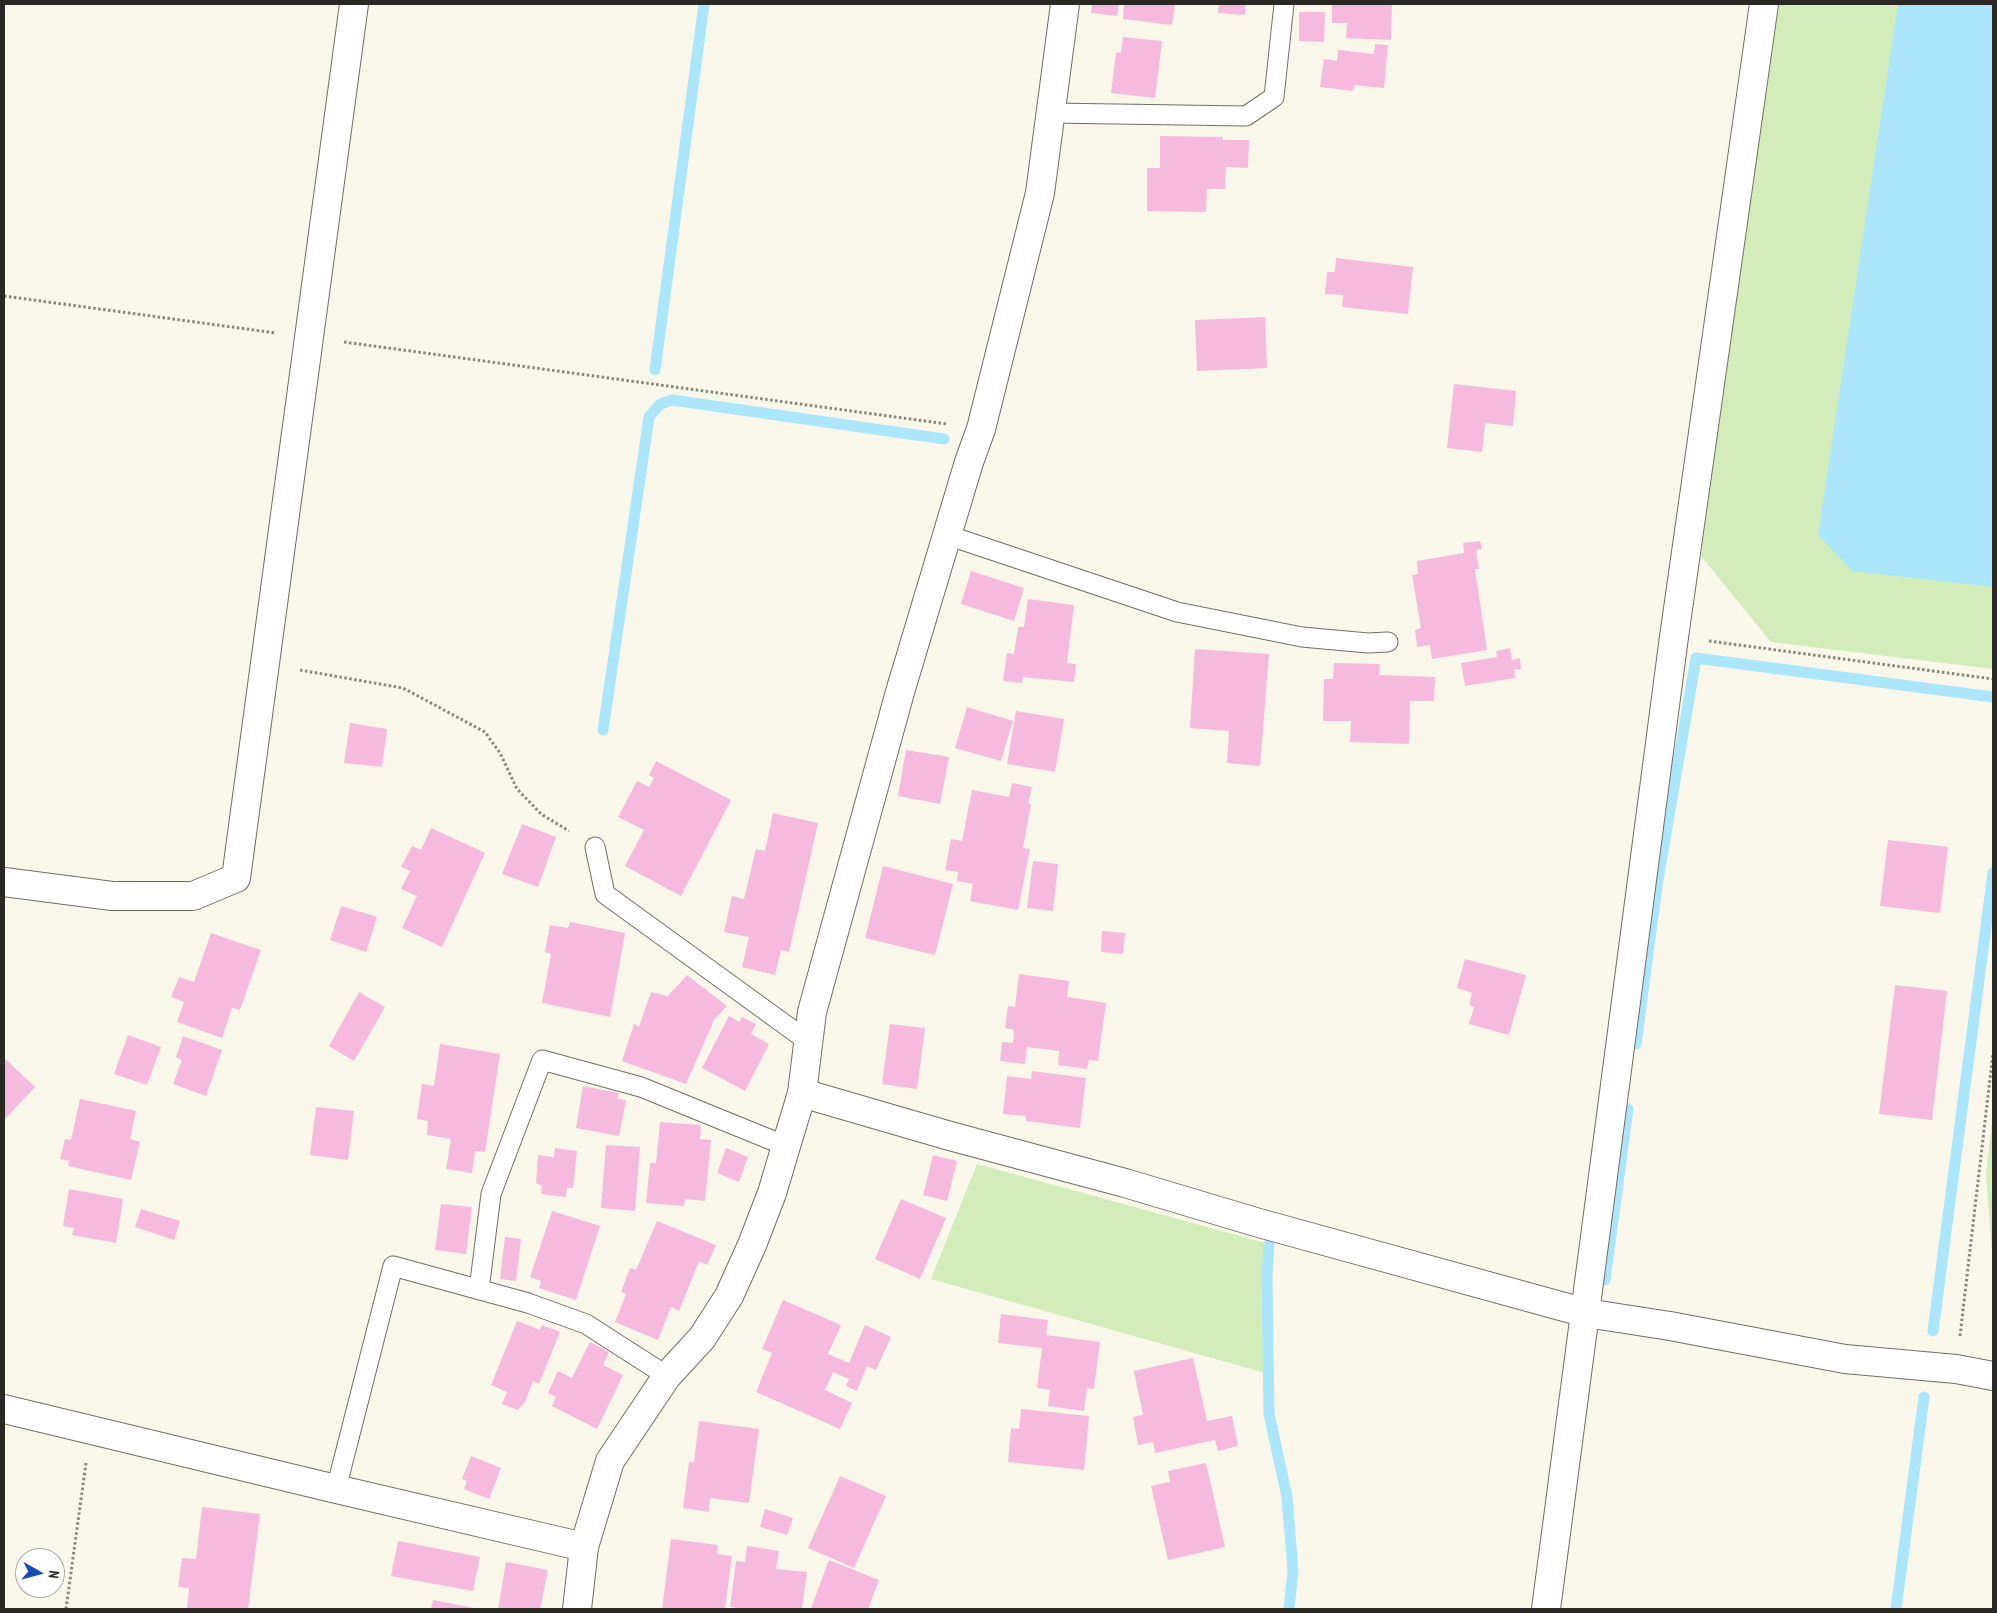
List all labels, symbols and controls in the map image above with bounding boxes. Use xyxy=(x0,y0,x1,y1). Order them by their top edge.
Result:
north arrow xyxy=(15,1548,65,1598)
text: N xyxy=(45,1570,63,1580)

